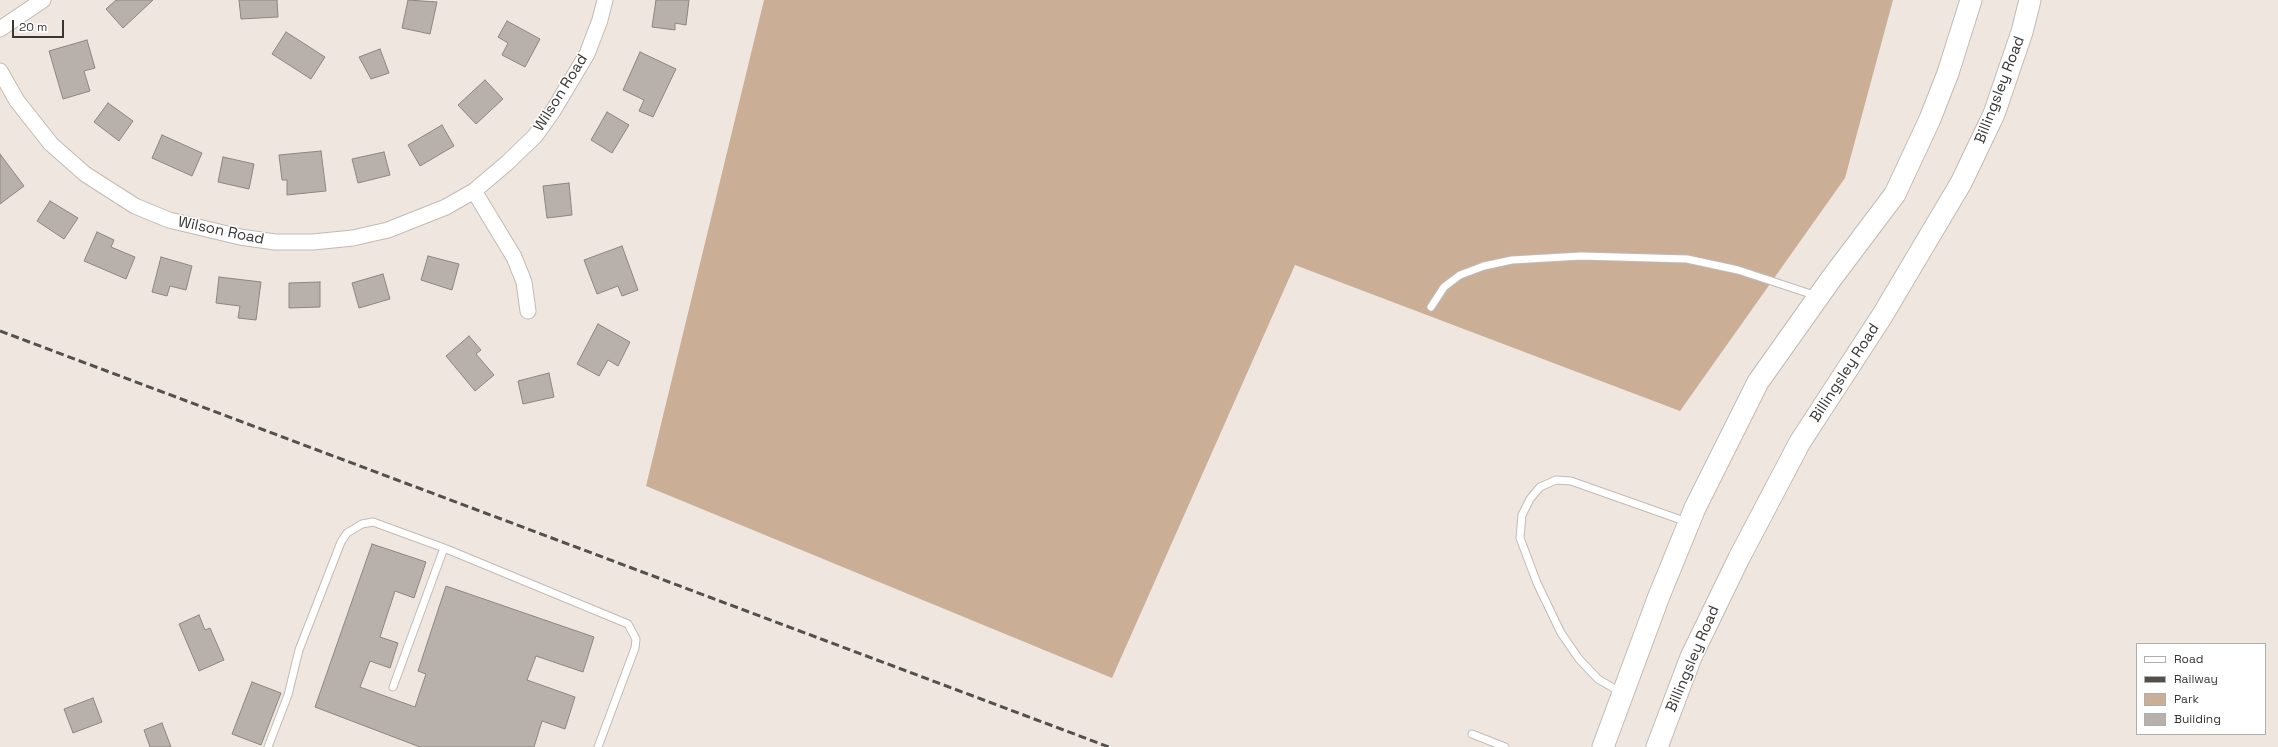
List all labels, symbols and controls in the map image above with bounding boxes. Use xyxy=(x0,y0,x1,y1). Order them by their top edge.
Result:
scale bar xyxy=(14,12,66,38)
text: 20 m xyxy=(19,19,47,35)
street label: Billingsley Road xyxy=(1971,34,2029,146)
street label: Wilson Road xyxy=(530,51,592,135)
street label: Wilson Road xyxy=(176,213,266,249)
street label: Billingsley Road xyxy=(1806,320,1884,426)
street label: Billingsley Road xyxy=(1662,603,1724,715)
legend xyxy=(2136,643,2266,735)
text: Road xyxy=(2174,651,2203,667)
text: Railway xyxy=(2174,671,2218,687)
text: Park xyxy=(2174,691,2199,707)
text: Building xyxy=(2174,711,2221,727)

